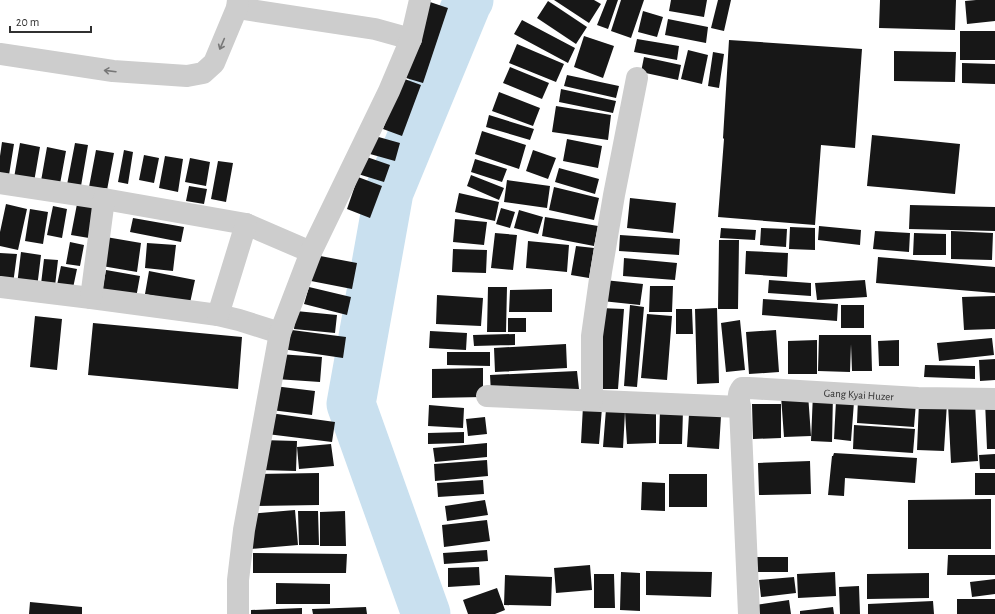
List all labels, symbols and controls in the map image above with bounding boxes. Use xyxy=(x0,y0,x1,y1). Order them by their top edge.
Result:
scale bar xyxy=(10,8,91,34)
text: 20 m xyxy=(16,16,39,28)
one-way arrow xyxy=(218,37,225,49)
one-way arrow xyxy=(103,67,116,75)
street label: Gang Kyai Huzer xyxy=(823,387,895,403)

